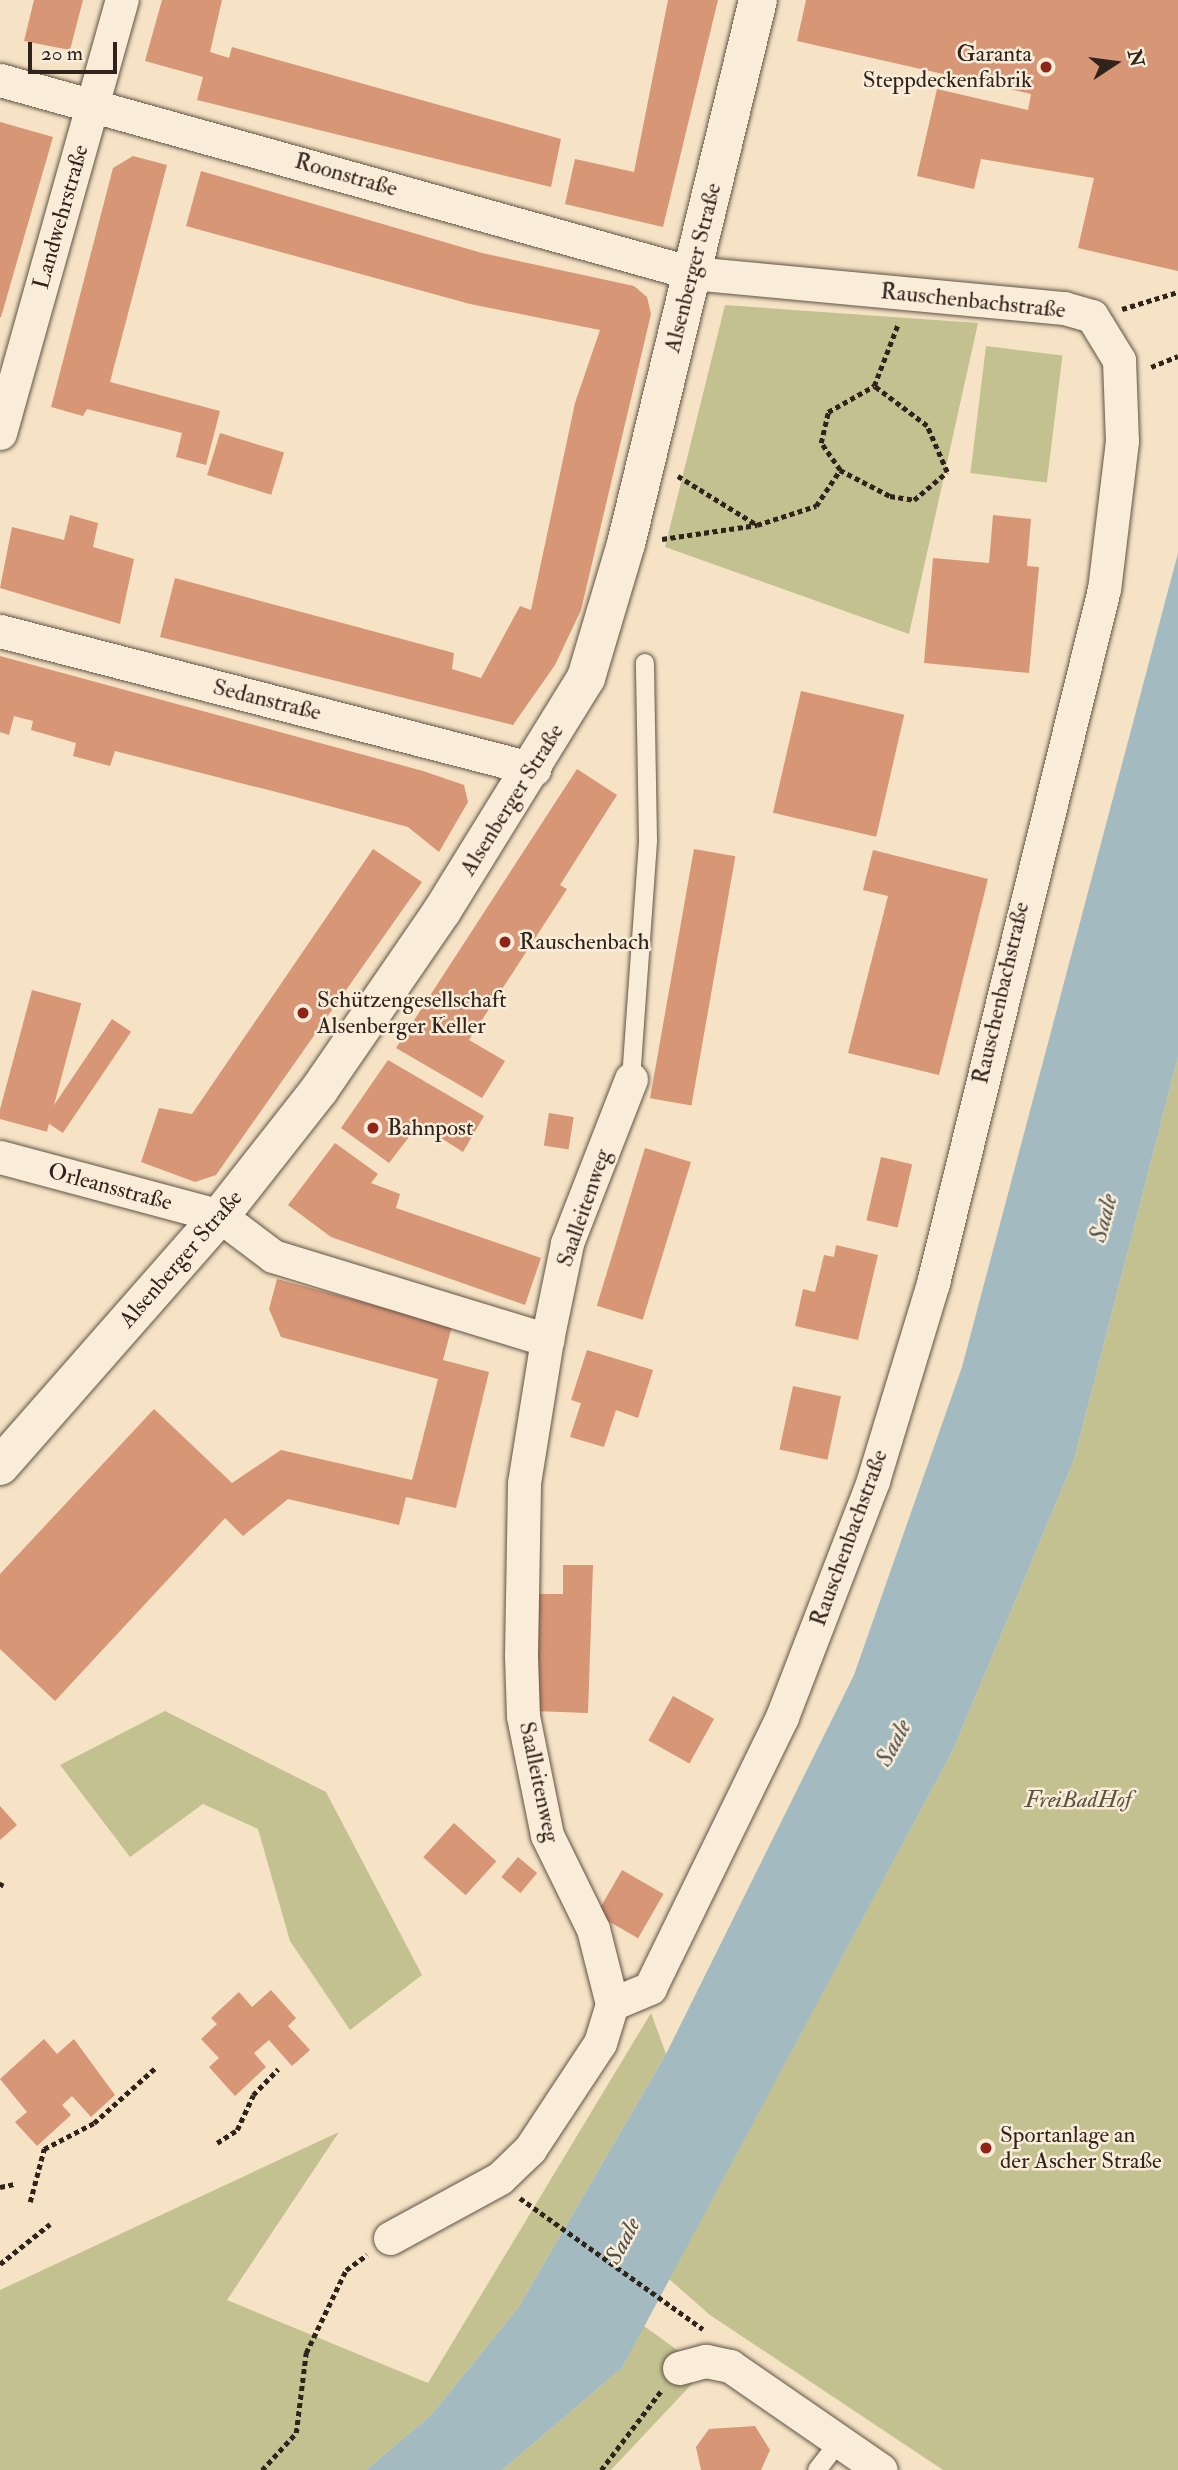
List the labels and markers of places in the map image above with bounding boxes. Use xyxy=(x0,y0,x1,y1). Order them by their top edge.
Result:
place label: Garanta Steppdeckenfabrik xyxy=(863,40,1032,94)
marker: Garanta Steppdeckenfabrik xyxy=(1038,59,1054,75)
place label: Rauschenbach xyxy=(519,928,649,956)
marker: Rauschenbach xyxy=(497,934,513,950)
place label: Schützengesellschaft Alsenberger Keller xyxy=(317,986,507,1040)
marker: Schützengesellschaft Alsenberger Keller xyxy=(295,1005,311,1021)
place label: Bahnpost xyxy=(387,1114,473,1142)
marker: Bahnpost xyxy=(365,1120,381,1136)
place label: Sportanlage an der Ascher Straße xyxy=(1000,2121,1161,2175)
marker: Sportanlage an der Ascher Straße xyxy=(978,2140,994,2156)

